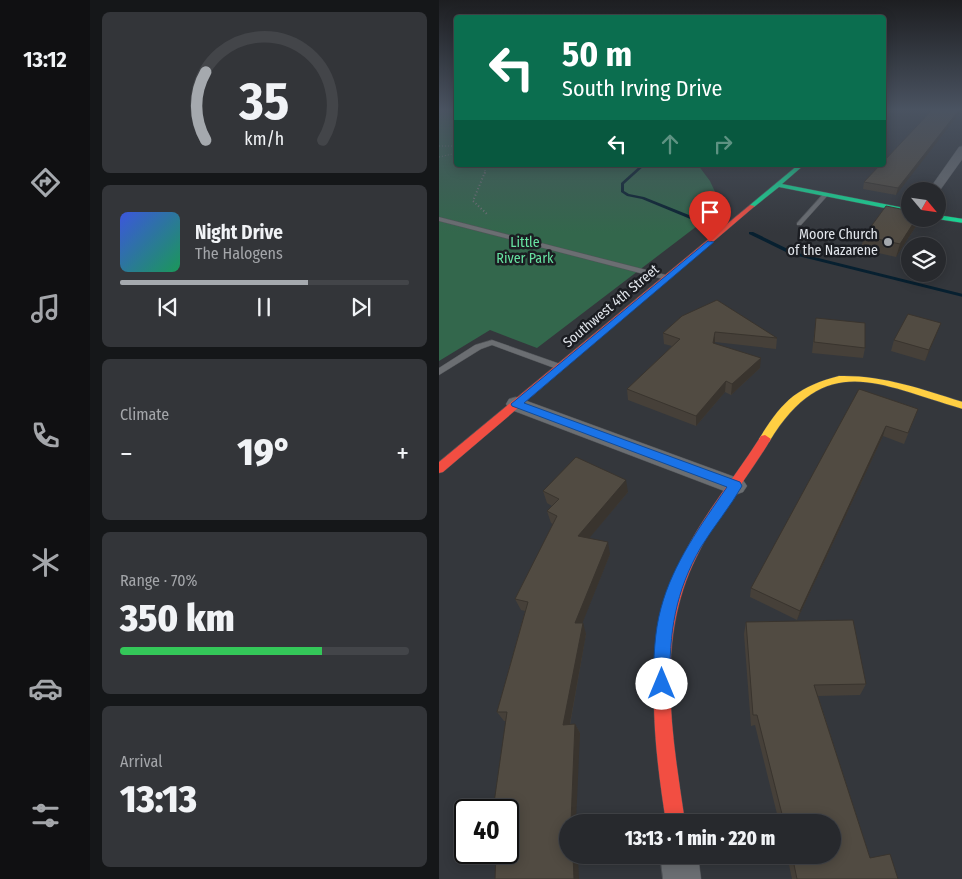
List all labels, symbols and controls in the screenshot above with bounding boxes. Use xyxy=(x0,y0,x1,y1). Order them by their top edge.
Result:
text: 50 m xyxy=(562,33,632,75)
icon: left xyxy=(479,35,544,100)
text: 13:12 xyxy=(23,46,67,73)
text: 35 xyxy=(238,70,290,133)
text: South Irving Drive xyxy=(562,75,722,102)
text: km/h xyxy=(245,128,284,150)
icon: left xyxy=(603,130,631,158)
icon: ahead xyxy=(656,130,684,158)
icon: right xyxy=(709,130,737,158)
icon: directions xyxy=(28,165,63,200)
north arrow xyxy=(901,182,947,228)
map controls xyxy=(901,182,946,282)
pin xyxy=(689,191,731,242)
icon: arrive xyxy=(696,198,724,226)
text: Night Drive xyxy=(195,221,283,244)
place label: Moore Church of the Nazarene xyxy=(788,226,878,259)
park label: Little River Park xyxy=(496,234,554,267)
marker: Moore Church of the Nazarene xyxy=(882,236,894,248)
button: layers xyxy=(901,237,946,282)
text: The Halogens xyxy=(195,244,283,263)
street label: Southwest 4th Street xyxy=(560,261,663,351)
icon: music xyxy=(28,291,63,326)
icon: previous xyxy=(154,293,182,321)
icon: pause xyxy=(250,293,278,321)
icon: next xyxy=(347,293,375,321)
text: Climate xyxy=(120,405,169,424)
icon: phone xyxy=(28,418,63,453)
text: 19° xyxy=(237,429,292,475)
text: − xyxy=(120,437,133,470)
text: + xyxy=(396,437,409,470)
icon: climate xyxy=(28,545,63,580)
text: Range · 70% xyxy=(120,571,198,590)
text: 350 km xyxy=(120,595,235,641)
position arrow xyxy=(635,657,687,709)
icon: car xyxy=(28,671,63,706)
text: Arrival xyxy=(120,752,162,771)
text: 13:13 xyxy=(120,776,197,822)
icon: filters xyxy=(28,798,63,833)
speed limit sign: 40 xyxy=(454,799,519,864)
text: 13:13 · 1 min · 220 m xyxy=(625,827,775,850)

